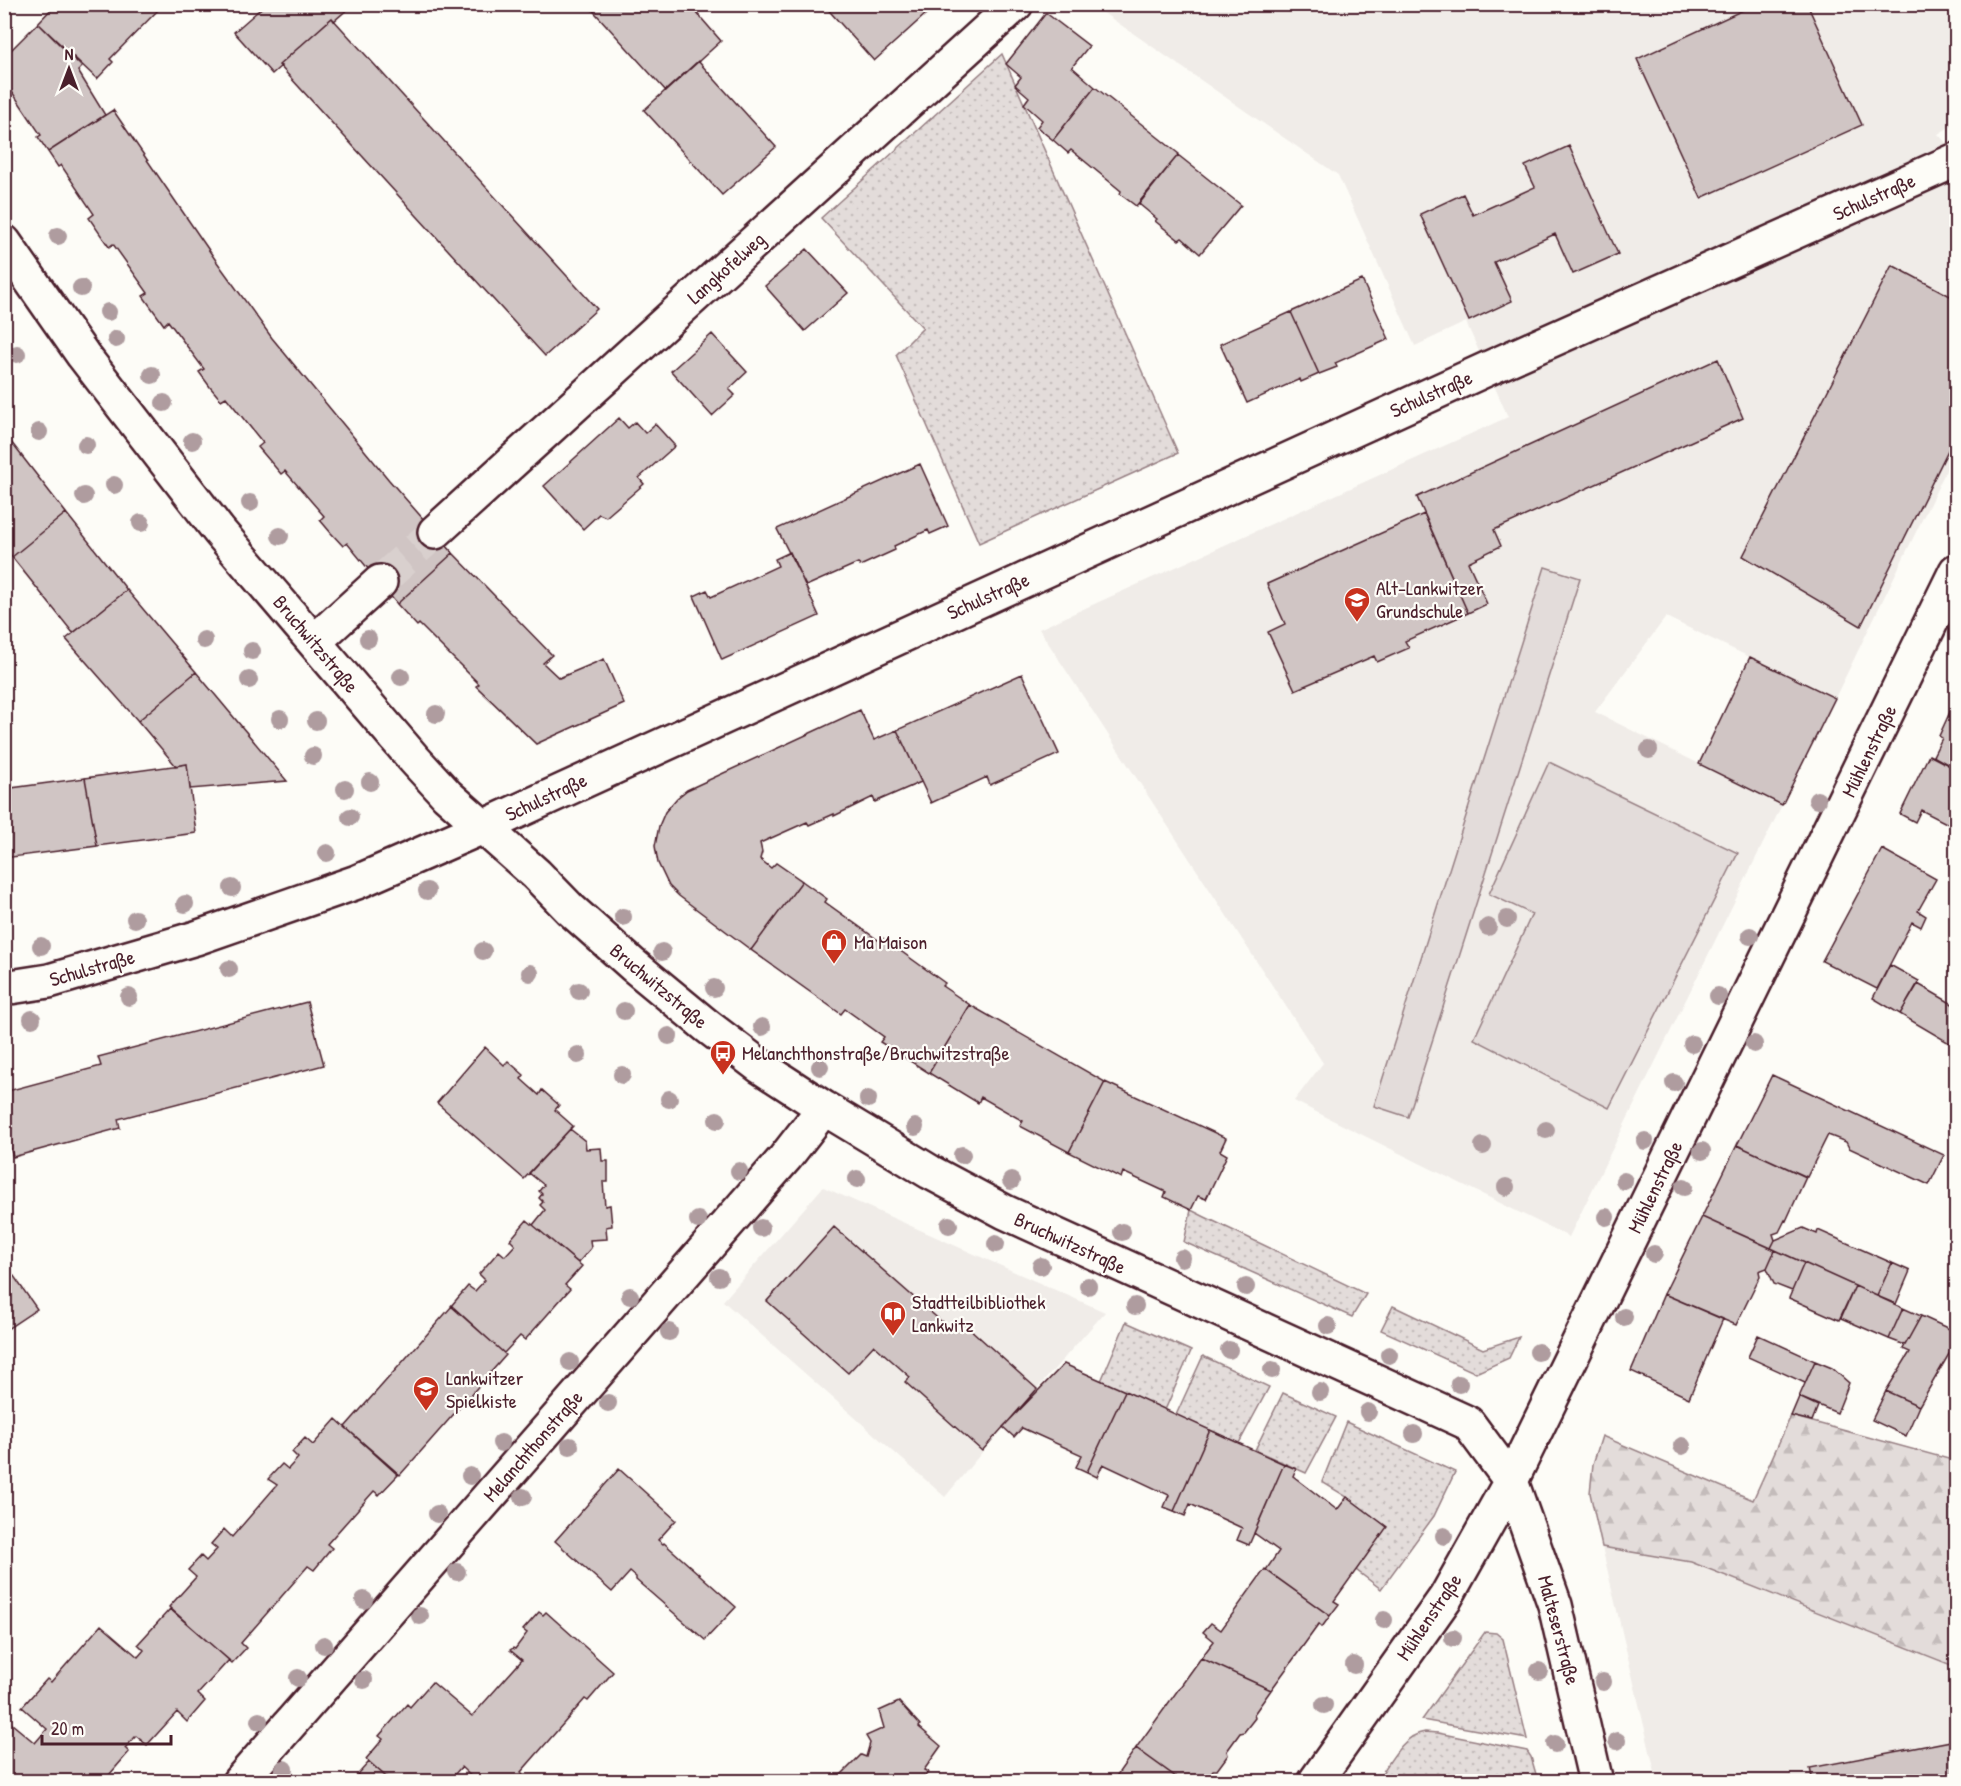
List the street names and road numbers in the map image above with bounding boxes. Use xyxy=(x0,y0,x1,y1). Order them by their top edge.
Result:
street label: Schulstraße xyxy=(1828,166,1919,227)
street label: Langkofelweg xyxy=(681,225,770,310)
street label: Schulstraße xyxy=(1385,363,1476,424)
street label: Schulstraße xyxy=(942,565,1033,626)
street label: Bruchwitzstraße xyxy=(268,589,365,698)
street label: Mühlenstraße xyxy=(1835,700,1902,801)
street label: Schulstraße xyxy=(501,766,591,827)
street label: Bruchwitzstraße xyxy=(605,937,714,1034)
street label: Schulstraße xyxy=(46,942,138,993)
street label: Mühlenstraße xyxy=(1621,1136,1688,1237)
street label: Bruchwitzstraße xyxy=(1010,1205,1130,1280)
street label: Melanchthonstraße xyxy=(477,1384,589,1507)
street label: Mühlenstraße xyxy=(1390,1568,1468,1665)
street label: Malteserstraße xyxy=(1532,1572,1587,1687)

